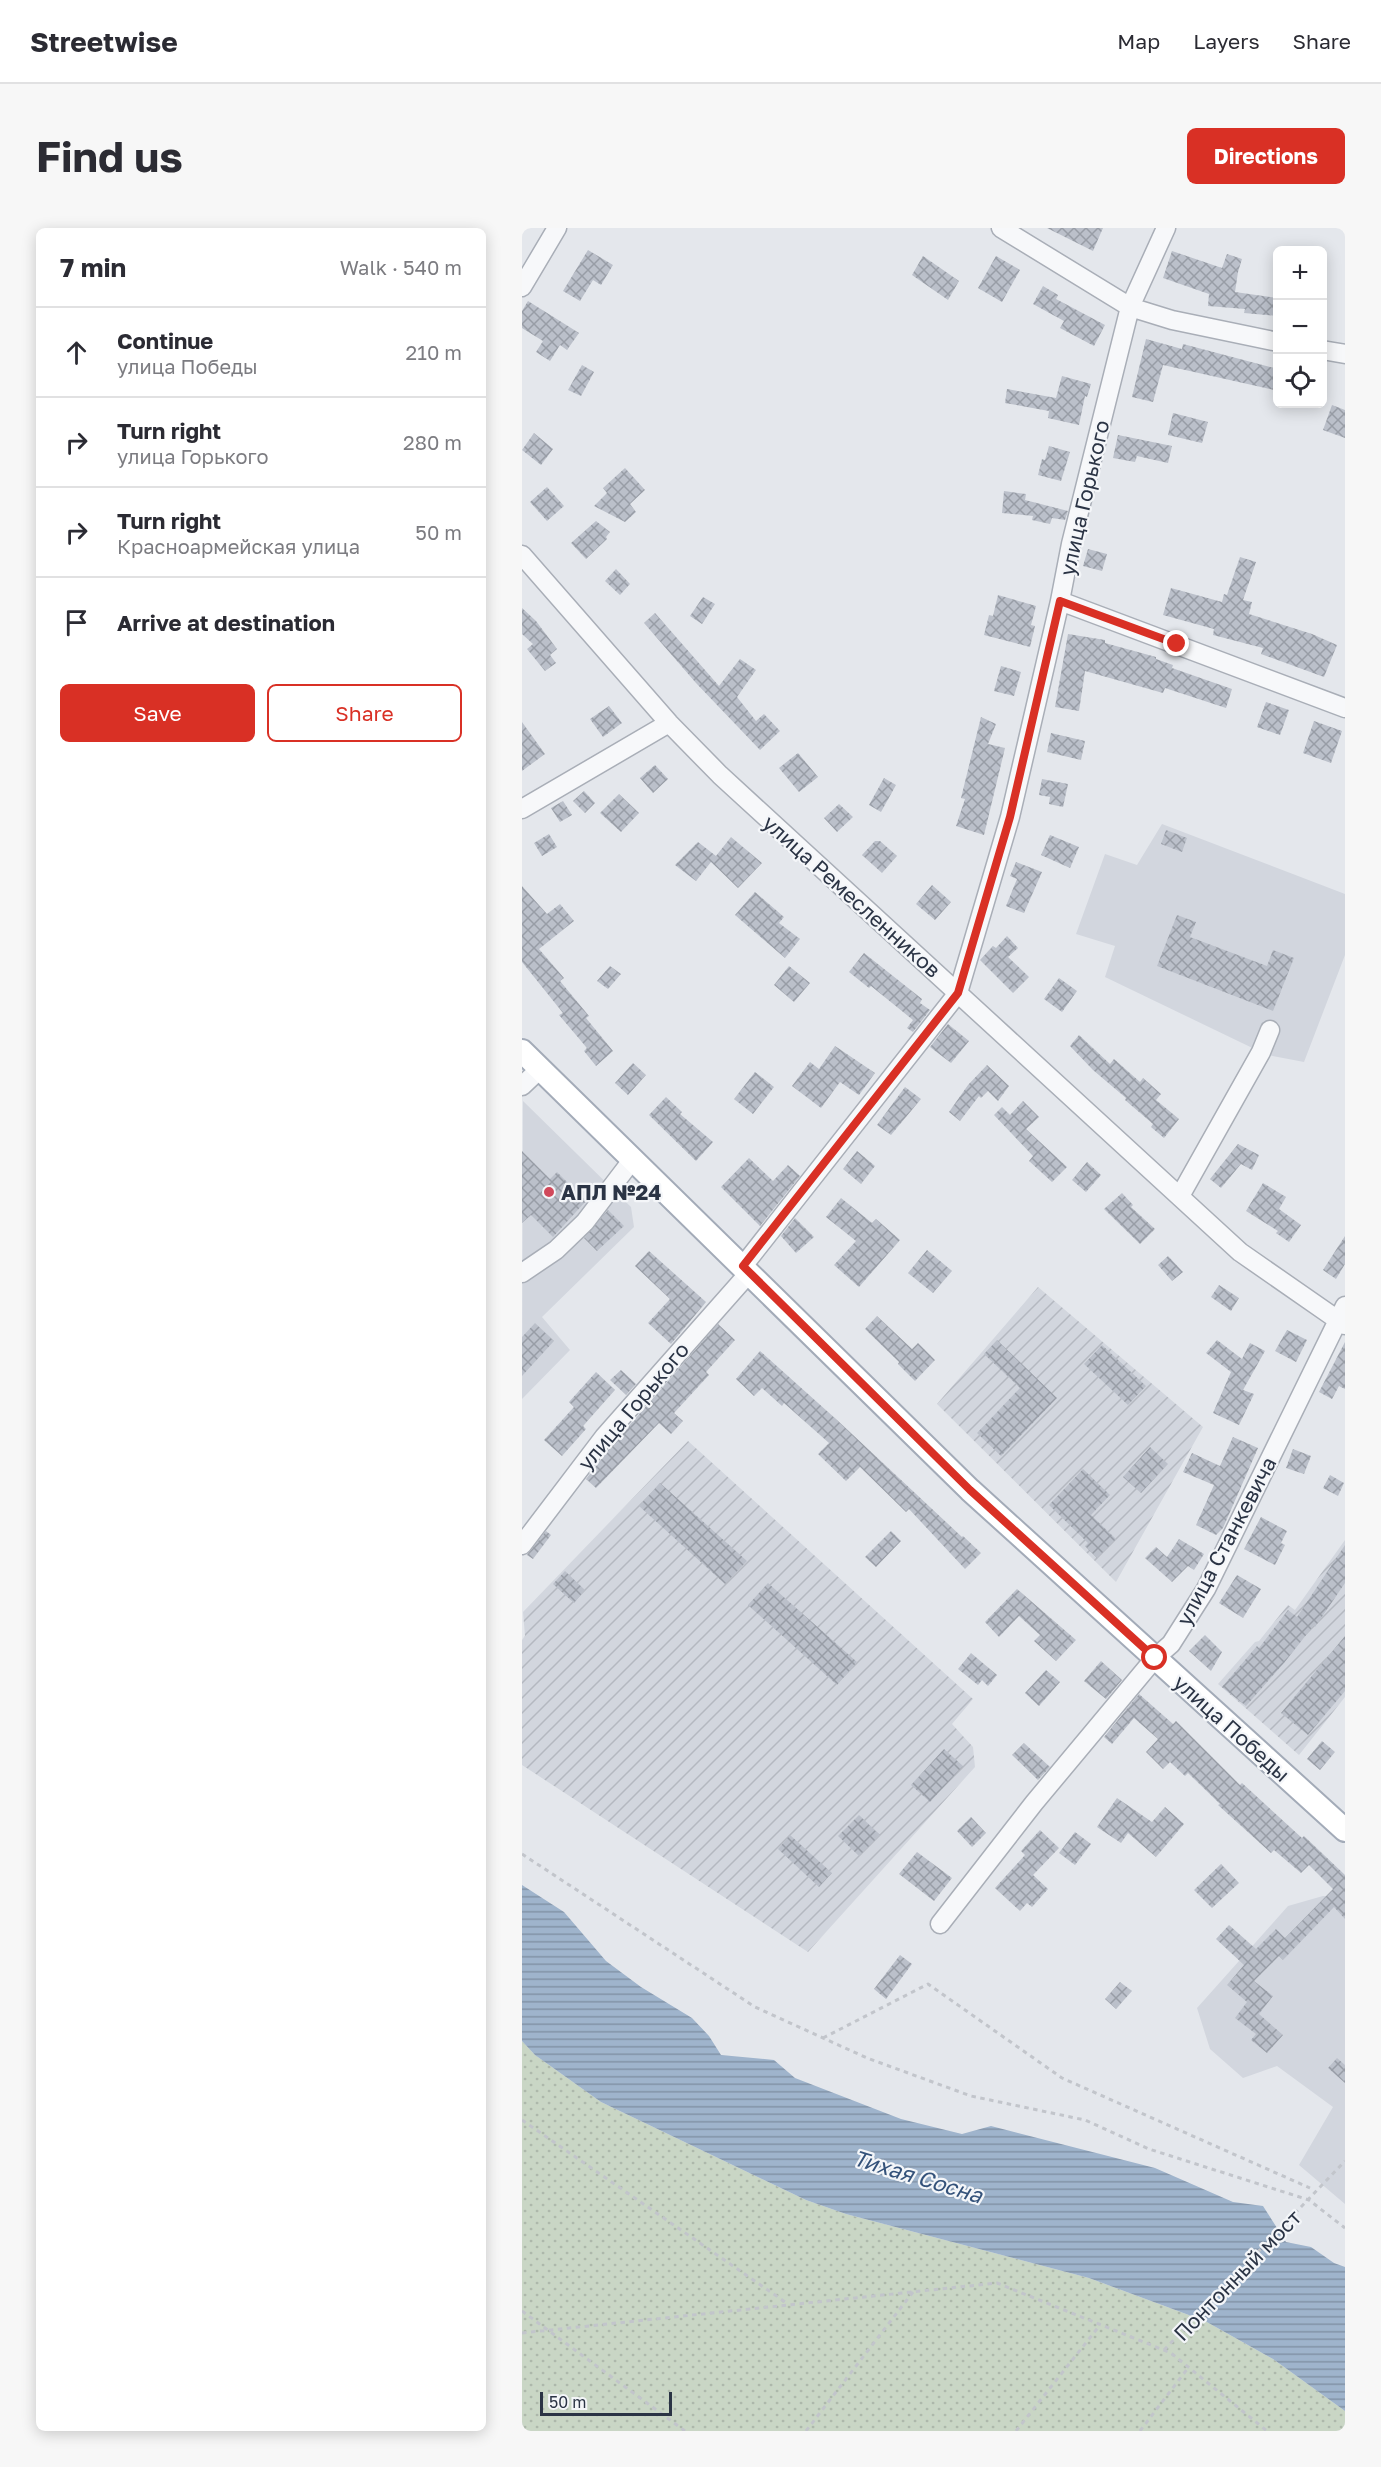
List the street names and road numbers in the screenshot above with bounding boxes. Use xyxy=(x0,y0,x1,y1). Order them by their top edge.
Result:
street label: улица Горького xyxy=(1053,418,1115,578)
street label: улица Ремесленников xyxy=(758,809,946,983)
street label: улица Горького xyxy=(572,1337,694,1475)
street label: улица Станкевича xyxy=(1170,1452,1282,1630)
street label: улица Победы xyxy=(1168,1669,1296,1787)
street label: Понтонный мост xyxy=(1168,2204,1306,2346)

